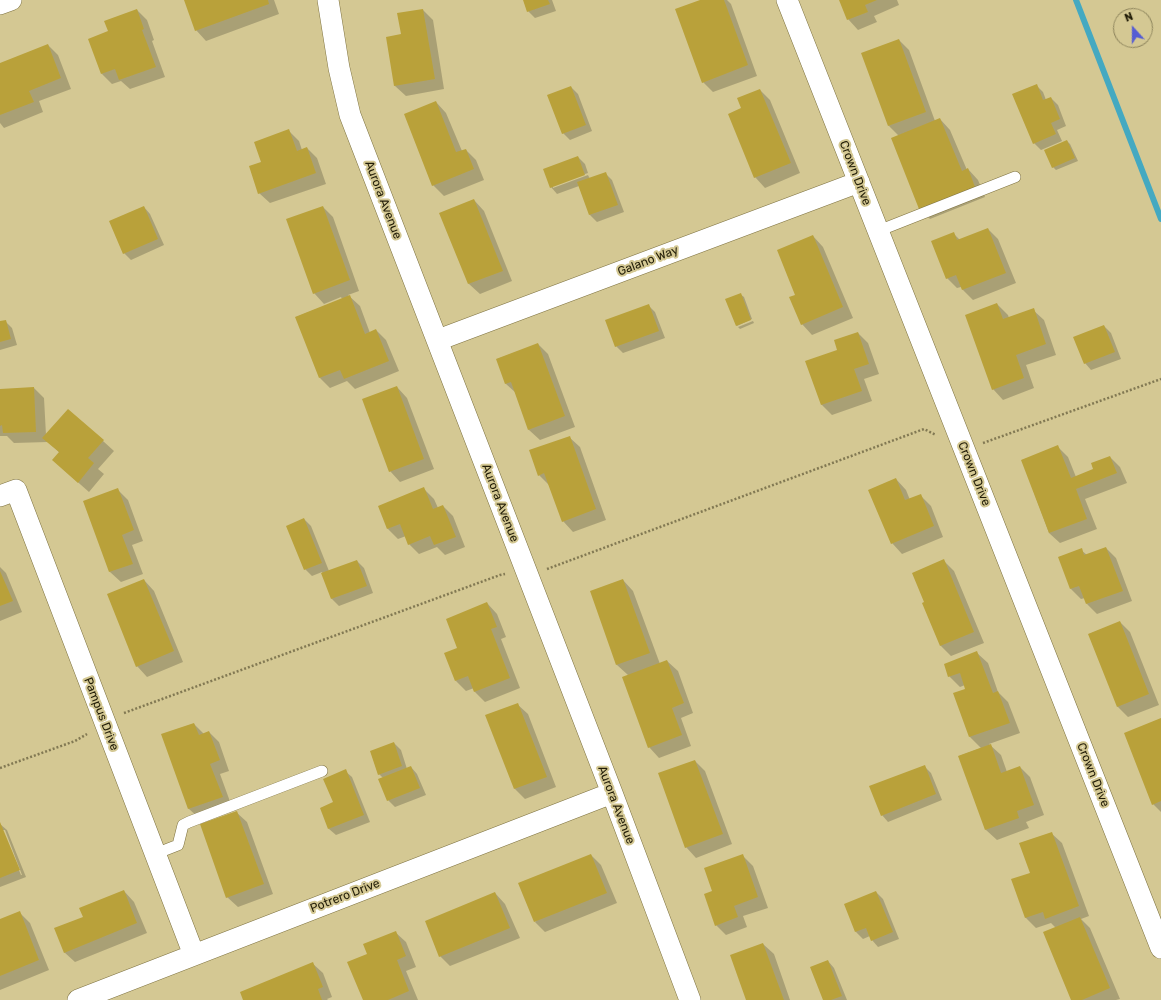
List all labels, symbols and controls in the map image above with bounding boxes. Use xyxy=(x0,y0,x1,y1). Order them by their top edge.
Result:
north arrow xyxy=(1113,8,1153,48)
text: N xyxy=(1123,10,1135,25)
street label: Crown Drive xyxy=(836,139,874,207)
street label: Aurora Avenue xyxy=(361,159,405,241)
street label: Galano Way xyxy=(616,243,680,279)
street label: Crown Drive xyxy=(955,440,993,508)
street label: Aurora Avenue xyxy=(478,462,522,544)
street label: Pampus Drive xyxy=(80,675,122,753)
street label: Crown Drive xyxy=(1074,741,1112,809)
street label: Aurora Avenue xyxy=(594,764,638,846)
street label: Potrero Drive xyxy=(308,876,382,916)

